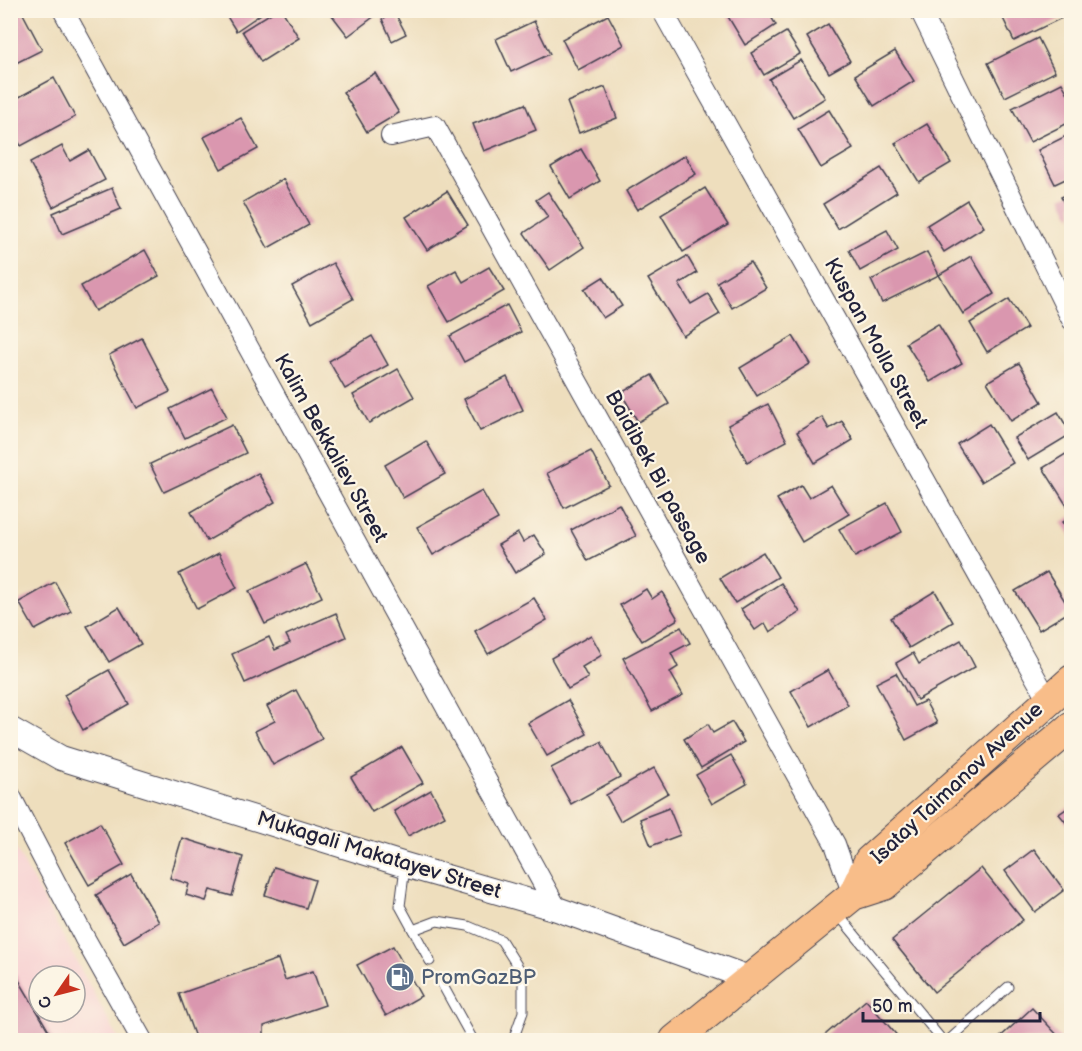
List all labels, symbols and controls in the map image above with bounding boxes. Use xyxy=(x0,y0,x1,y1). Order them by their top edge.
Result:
street label: Kuspan Molla Street xyxy=(819,253,933,433)
street label: Kalim Bekkaliev Street xyxy=(269,349,394,547)
street label: Baidibek Bi passage xyxy=(600,386,716,568)
street label: Isatay Taimanov Avenue xyxy=(866,697,1048,869)
street label: Mukagali Makatayev Street xyxy=(254,806,505,904)
fuel station icon: PromGazBP xyxy=(384,961,416,993)
north arrow xyxy=(27,964,87,1024)
place label: PromGazBP xyxy=(421,965,536,990)
scale bar xyxy=(863,985,1040,1023)
text: С xyxy=(35,992,57,1012)
text: 50 m xyxy=(872,996,913,1017)

